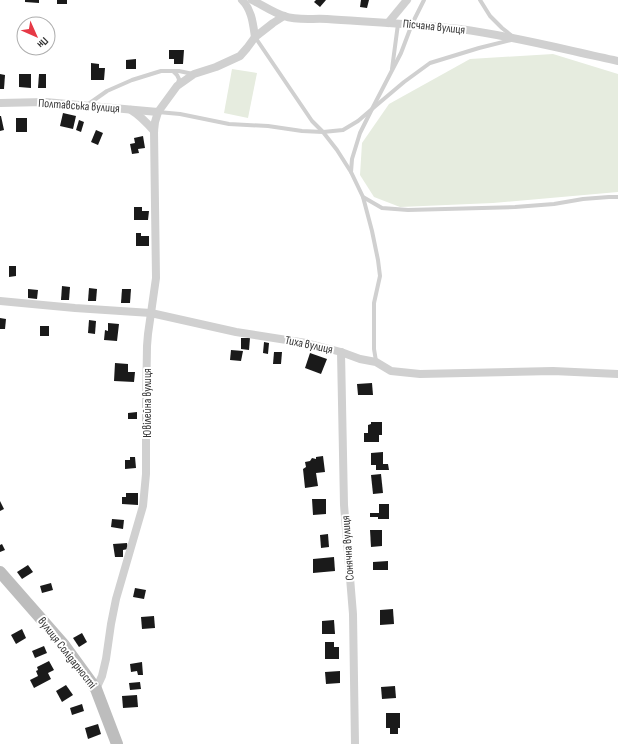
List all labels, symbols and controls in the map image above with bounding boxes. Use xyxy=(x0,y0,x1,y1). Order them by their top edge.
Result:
north arrow xyxy=(16,16,56,56)
street label: Пісчана вулиця xyxy=(402,16,466,38)
text: Пн xyxy=(34,34,51,51)
street label: Полтавська вулиця xyxy=(38,96,121,116)
street label: Тиха вулиця xyxy=(284,333,335,357)
street label: Ювілейна вулиця xyxy=(140,368,155,438)
street label: Сонячна вулиця xyxy=(338,515,358,581)
street label: вулиця Солідарності xyxy=(34,614,100,692)

